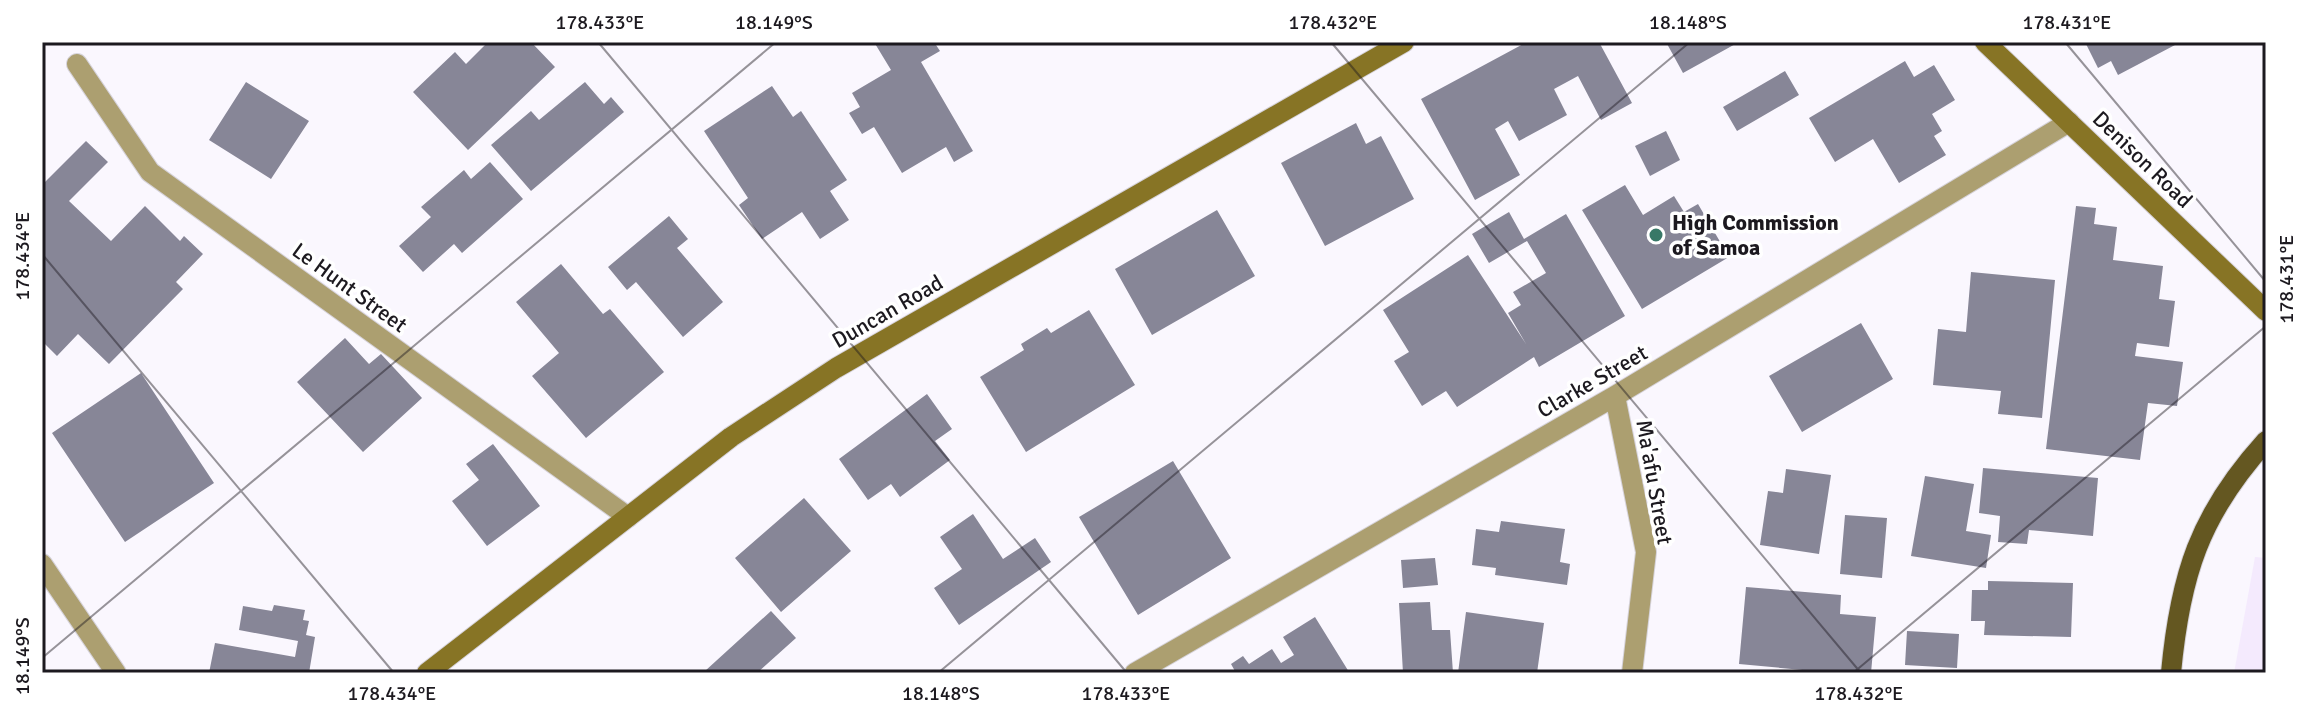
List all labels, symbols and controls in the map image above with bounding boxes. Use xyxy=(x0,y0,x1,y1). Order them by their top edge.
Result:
text: 178.433°E xyxy=(556,10,644,35)
text: 18.149°S xyxy=(735,10,813,35)
text: 178.432°E xyxy=(1289,10,1377,35)
text: 18.148°S xyxy=(1649,10,1727,35)
text: 178.431°E xyxy=(2023,10,2111,35)
street label: Denison Road xyxy=(2087,105,2198,214)
place label: High Commission of Samoa xyxy=(1672,209,1839,261)
text: 178.434°E xyxy=(10,212,35,300)
marker: High Commission of Samoa xyxy=(1647,226,1665,244)
text: 178.431°E xyxy=(2274,235,2299,323)
street label: Le Hunt Street xyxy=(287,237,413,338)
street label: Duncan Road xyxy=(827,269,948,354)
street label: Clarke Street xyxy=(1532,339,1652,424)
street label: Ma'afu Street xyxy=(1630,418,1679,547)
text: 18.149°S xyxy=(10,617,35,695)
text: 178.434°E xyxy=(348,681,436,706)
text: 18.148°S xyxy=(902,681,980,706)
text: 178.433°E xyxy=(1082,681,1170,706)
text: 178.432°E xyxy=(1815,681,1903,706)

